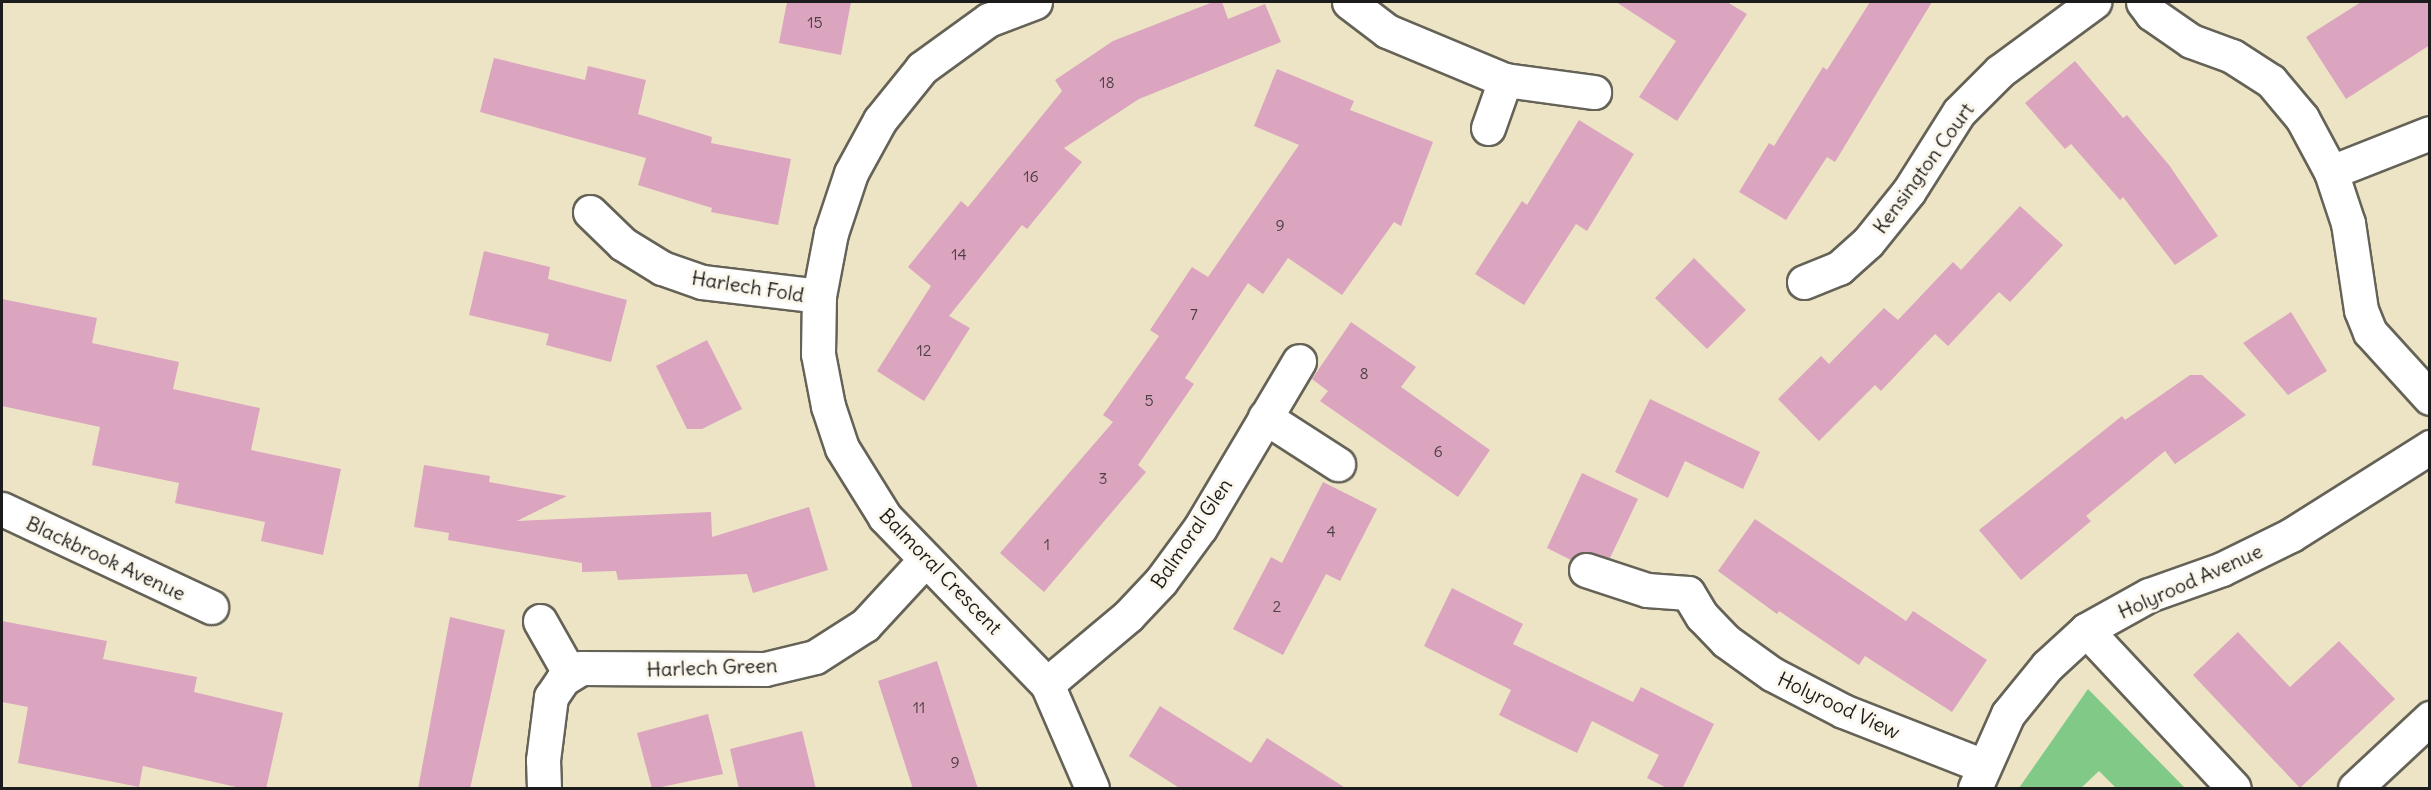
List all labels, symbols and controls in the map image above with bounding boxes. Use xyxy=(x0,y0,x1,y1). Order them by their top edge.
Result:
house number: 15 xyxy=(807,12,823,32)
house number: 18 xyxy=(1099,72,1115,92)
street label: Kensington Court xyxy=(1868,98,1978,238)
house number: 16 xyxy=(1023,166,1039,186)
house number: 9 xyxy=(1275,215,1285,235)
house number: 14 xyxy=(951,244,967,264)
street label: Harlech Fold xyxy=(690,265,806,307)
house number: 7 xyxy=(1190,304,1198,324)
house number: 12 xyxy=(916,340,932,360)
house number: 8 xyxy=(1359,363,1369,383)
house number: 5 xyxy=(1144,390,1154,410)
house number: 6 xyxy=(1433,441,1443,461)
house number: 3 xyxy=(1098,468,1108,488)
street label: Balmoral Glen xyxy=(1145,473,1237,593)
street label: Balmoral Crescent xyxy=(875,503,1007,639)
street label: Blackbrook Avenue xyxy=(23,511,189,605)
house number: 4 xyxy=(1326,521,1336,541)
house number: 1 xyxy=(1044,534,1050,554)
street label: Holyrood Avenue xyxy=(2114,538,2266,624)
house number: 2 xyxy=(1273,596,1281,616)
street label: Harlech Green xyxy=(646,653,778,681)
street label: Holyrood View xyxy=(1774,666,1904,744)
house number: 11 xyxy=(913,697,925,717)
house number: 9 xyxy=(950,752,960,772)

